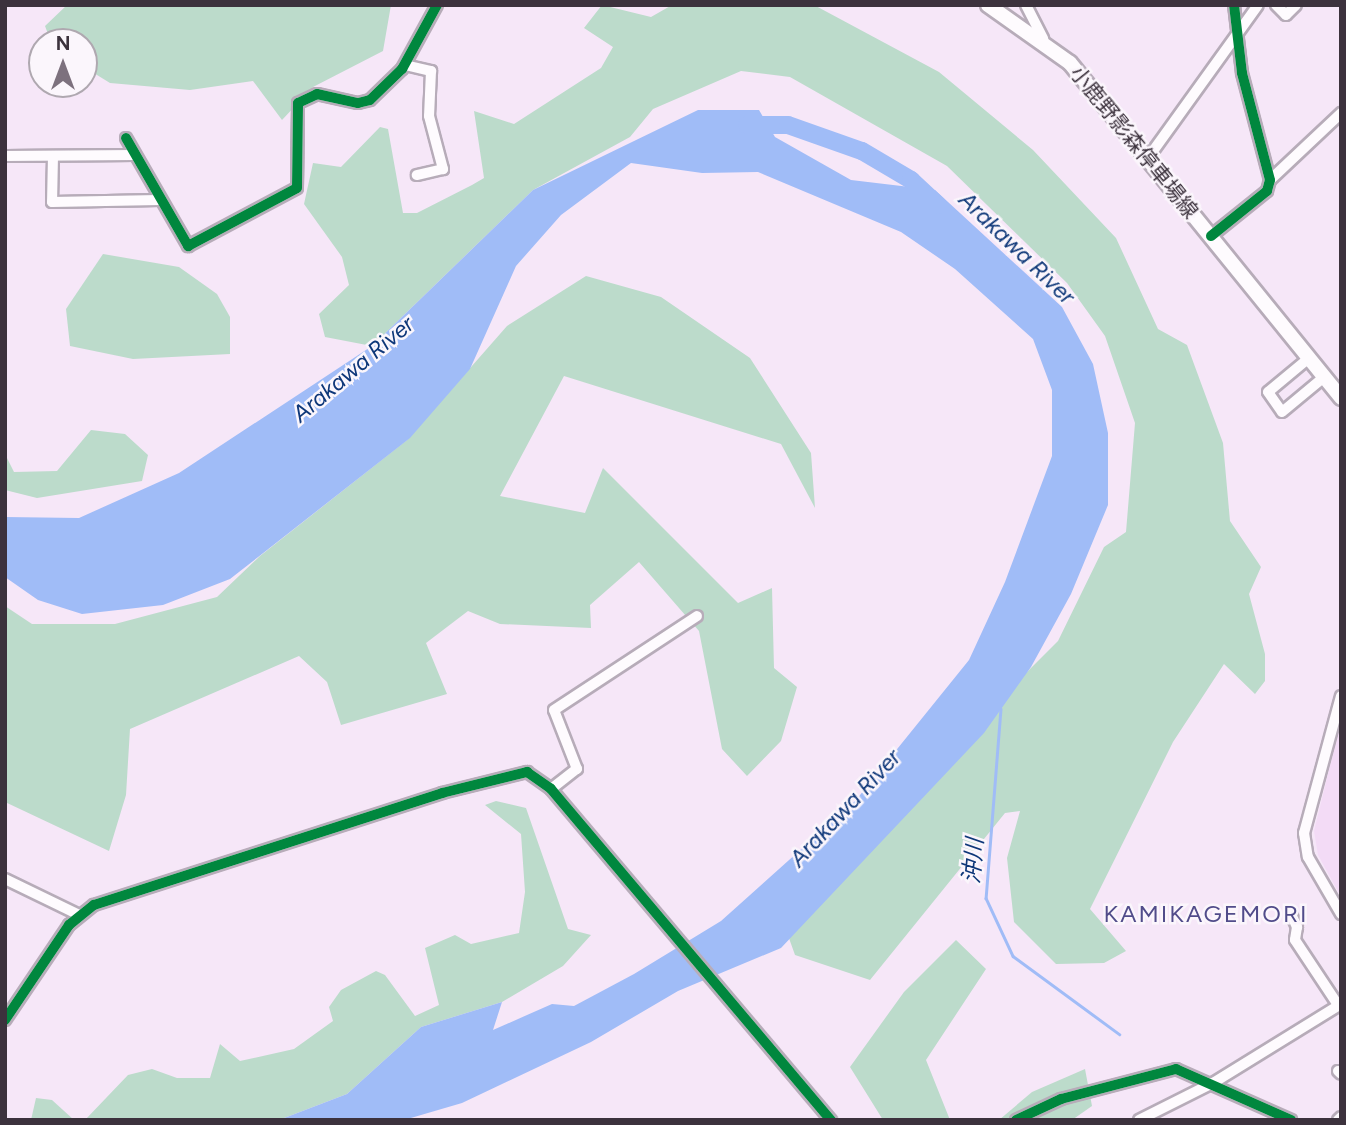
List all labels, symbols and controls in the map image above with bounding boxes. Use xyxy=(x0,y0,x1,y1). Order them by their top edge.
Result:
north arrow xyxy=(28,28,98,98)
text: N xyxy=(56,32,70,55)
street label: 小鹿野影森停車場線 xyxy=(1065,61,1203,223)
water label: Arakawa River xyxy=(953,186,1081,310)
water label: Arakawa River xyxy=(287,310,419,428)
water label: Arakawa River xyxy=(784,744,906,872)
water label: 沖川 xyxy=(957,837,989,885)
district label: KAMIKAGEMORI xyxy=(1105,900,1307,928)

